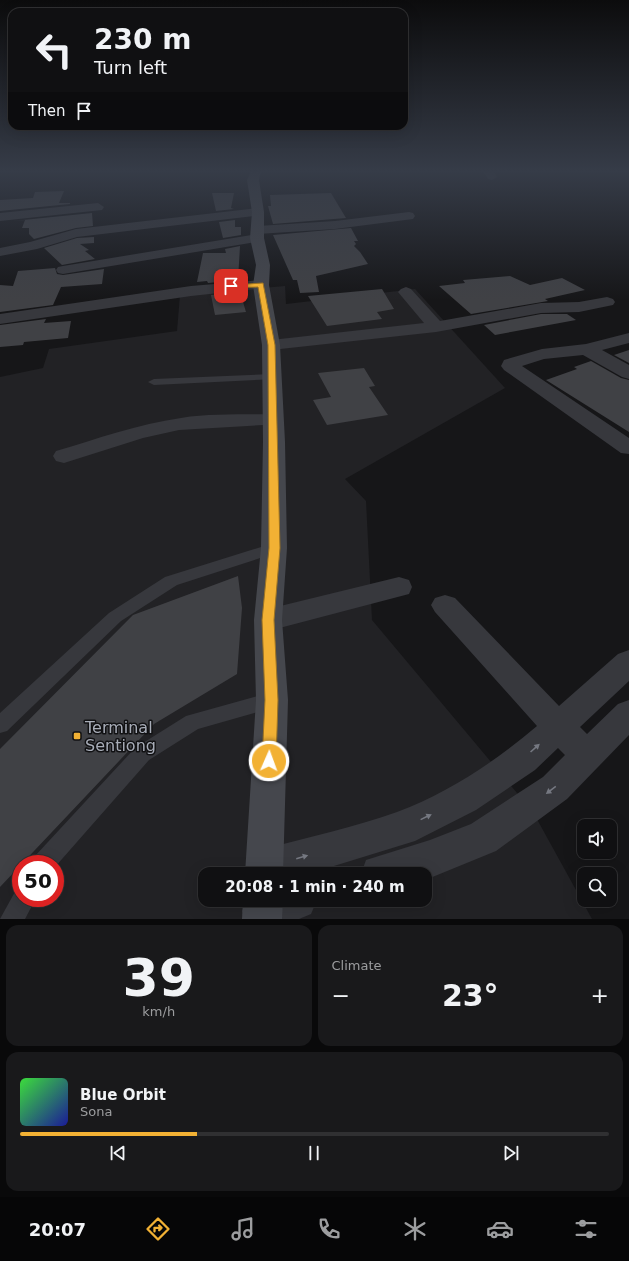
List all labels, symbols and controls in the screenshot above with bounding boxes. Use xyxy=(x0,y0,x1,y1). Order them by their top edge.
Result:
text: 230 m xyxy=(94,23,191,56)
icon: left xyxy=(28,24,80,76)
text: Turn left xyxy=(94,57,167,78)
icon: arrive xyxy=(73,100,95,122)
text: Then xyxy=(28,102,65,120)
pin xyxy=(214,269,248,303)
icon: arrive xyxy=(220,275,242,297)
place label: Terminal Sentiong xyxy=(84,718,156,755)
marker: Terminal Sentiong xyxy=(72,731,82,741)
position arrow xyxy=(248,740,290,782)
one-way arrow xyxy=(530,743,540,753)
one-way arrow xyxy=(546,786,557,794)
one-way arrow xyxy=(420,814,431,820)
map controls xyxy=(577,819,617,907)
button: sound xyxy=(577,819,617,859)
one-way arrow xyxy=(296,854,308,860)
speed limit sign: 50 xyxy=(12,855,64,907)
button: search xyxy=(577,867,617,907)
text: 20:08 · 1 min · 240 m xyxy=(225,878,405,896)
text: 39 xyxy=(123,948,195,1008)
text: Climate xyxy=(332,958,382,973)
text: 23° xyxy=(442,978,499,1013)
text: − xyxy=(332,983,350,1008)
text: + xyxy=(591,983,609,1008)
text: km/h xyxy=(142,1004,175,1019)
text: Blue Orbit xyxy=(80,1086,166,1104)
text: Sona xyxy=(80,1104,112,1119)
icon: previous xyxy=(107,1142,129,1164)
icon: pause xyxy=(303,1142,325,1164)
icon: next xyxy=(500,1142,522,1164)
icon: directions xyxy=(144,1215,172,1243)
icon: music xyxy=(229,1215,257,1243)
icon: phone xyxy=(315,1215,343,1243)
icon: climate xyxy=(401,1215,429,1243)
icon: car xyxy=(486,1215,514,1243)
icon: filters xyxy=(572,1215,600,1243)
text: 20:07 xyxy=(29,1219,86,1240)

